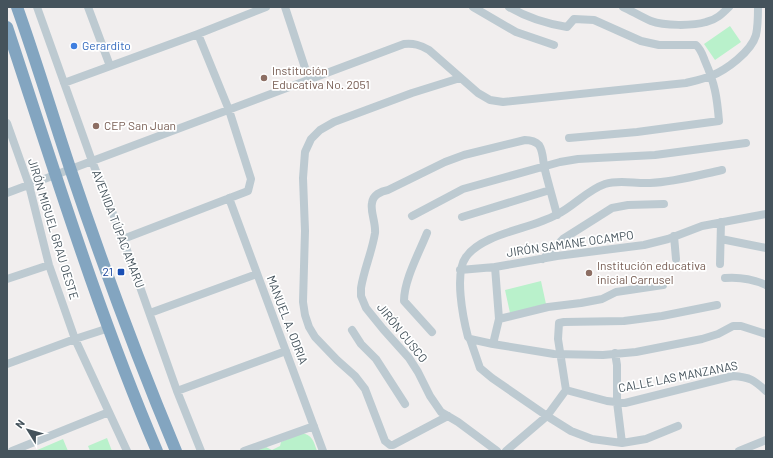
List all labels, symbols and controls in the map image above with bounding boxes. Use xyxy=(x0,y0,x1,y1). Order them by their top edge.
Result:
place label: Gerardito xyxy=(82,38,131,52)
marker: Gerardito xyxy=(69,41,79,51)
place label: Institución Educativa No. 2051 xyxy=(272,63,370,91)
marker: Institución Educativa No. 2051 xyxy=(259,73,269,83)
place label: CEP San Juan xyxy=(104,118,176,132)
marker: CEP San Juan xyxy=(91,121,101,131)
street label: JIRÓN MIGUEL GRAU OESTE xyxy=(26,156,82,301)
street label: AVENIDA TÚPAC AMARU xyxy=(90,168,148,290)
street label: JIRÓN SAMANE OCAMPO xyxy=(505,227,634,259)
place label: Institución educativa inicial Carrusel xyxy=(597,258,706,286)
place label: 21 xyxy=(103,264,113,278)
marker: 21 xyxy=(116,267,126,277)
marker: Institución educativa inicial Carrusel xyxy=(584,268,594,278)
street label: MANUEL A. ODRIA xyxy=(265,273,311,366)
street label: JIRÓN CUSCO xyxy=(375,300,431,365)
street label: CALLE LAS MANZANAS xyxy=(617,358,739,394)
north arrow xyxy=(8,410,48,450)
text: N xyxy=(12,417,27,431)

